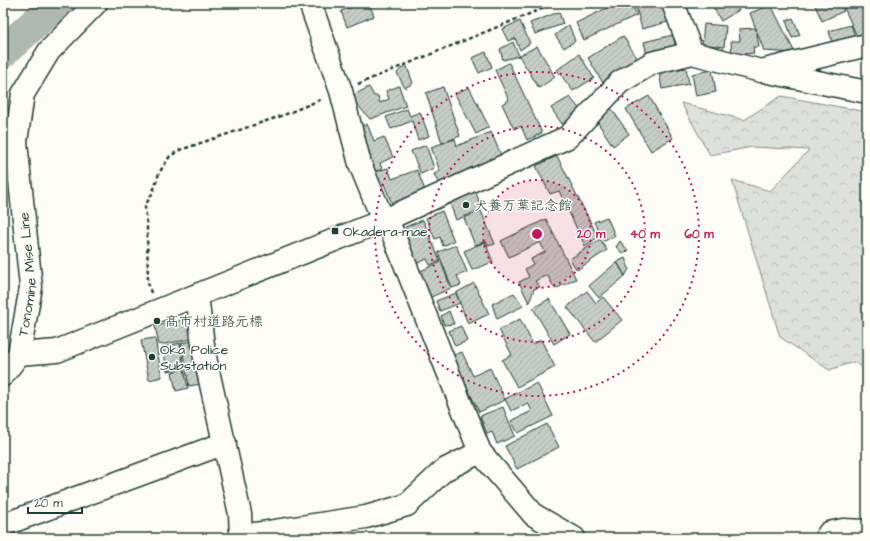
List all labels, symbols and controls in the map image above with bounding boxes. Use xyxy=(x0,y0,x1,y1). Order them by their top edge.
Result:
place label: 犬養万葉記念館 xyxy=(474,196,572,216)
marker: 犬養万葉記念館 xyxy=(461,200,471,210)
street label: Tonomine Mise Line xyxy=(13,211,42,338)
place label: Okadera-mae xyxy=(343,222,428,242)
marker: Okadera-mae xyxy=(330,226,340,236)
text: 20 m xyxy=(576,226,606,243)
text: 40 m xyxy=(630,226,661,243)
text: 60 m xyxy=(684,226,714,243)
centre of rings xyxy=(530,227,544,241)
place label: 髙市村道路元標 xyxy=(165,312,263,332)
marker: 髙市村道路元標 xyxy=(152,316,162,326)
place label: Oka Police Substation xyxy=(160,340,229,376)
marker: Oka Police Substation xyxy=(147,352,157,362)
scale bar xyxy=(28,489,82,515)
text: 20 m xyxy=(34,495,63,512)

